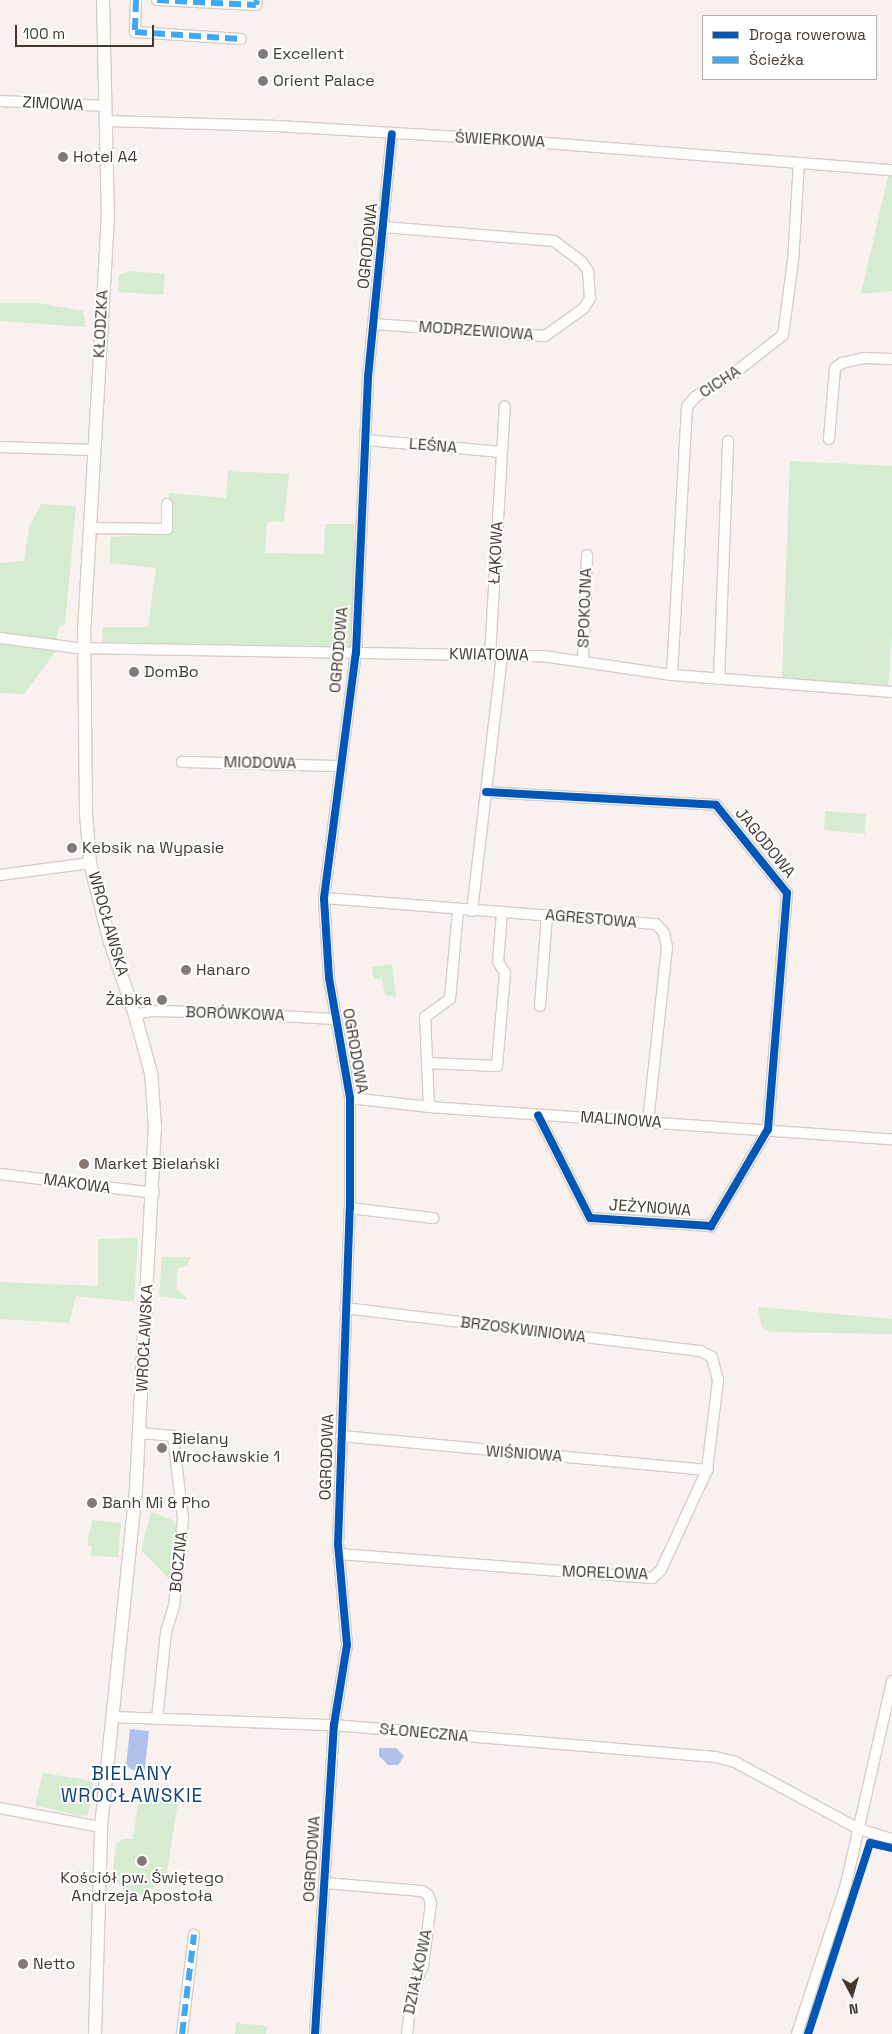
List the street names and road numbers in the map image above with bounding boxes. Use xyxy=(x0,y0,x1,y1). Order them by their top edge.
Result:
street label: ZIMOWA xyxy=(22,93,84,115)
street label: ŚWIERKOWA xyxy=(454,128,546,152)
street label: OGRODOWA xyxy=(354,202,382,290)
street label: KŁODZKA xyxy=(90,289,112,359)
street label: MODRZEWIOWA xyxy=(418,317,534,345)
street label: CICHA xyxy=(696,362,744,402)
street label: LEŚNA xyxy=(408,434,458,458)
street label: ŁĄKOWA xyxy=(485,521,507,585)
street label: SPOKOJNA xyxy=(574,568,596,648)
street label: OGRODOWA xyxy=(326,606,352,694)
street label: KWIATOWA xyxy=(449,645,529,665)
street label: MIODOWA xyxy=(223,753,297,773)
street label: JAGODOWA xyxy=(731,804,799,882)
street label: WROCŁAWSKA xyxy=(84,869,132,979)
street label: AGRESTOWA xyxy=(544,905,638,933)
street label: BORÓWKOWA xyxy=(185,1003,285,1025)
street label: OGRODOWA xyxy=(338,1007,372,1095)
street label: MALINOWA xyxy=(580,1108,662,1132)
street label: MAKOWA xyxy=(42,1170,112,1198)
street label: JEŻYNOWA xyxy=(608,1196,692,1220)
street label: WROCŁAWSKA xyxy=(133,1284,157,1392)
street label: BRZOSKWINIOWA xyxy=(459,1313,587,1347)
street label: OGRODOWA xyxy=(316,1413,338,1501)
street label: WIŚNIOWA xyxy=(485,1442,563,1466)
street label: BOCZNA xyxy=(166,1530,192,1594)
street label: MORELOWA xyxy=(562,1562,648,1584)
street label: SŁONECZNA xyxy=(379,1720,469,1746)
street label: OGRODOWA xyxy=(299,1815,325,1903)
street label: DZIAŁKOWA xyxy=(400,1928,436,2016)

